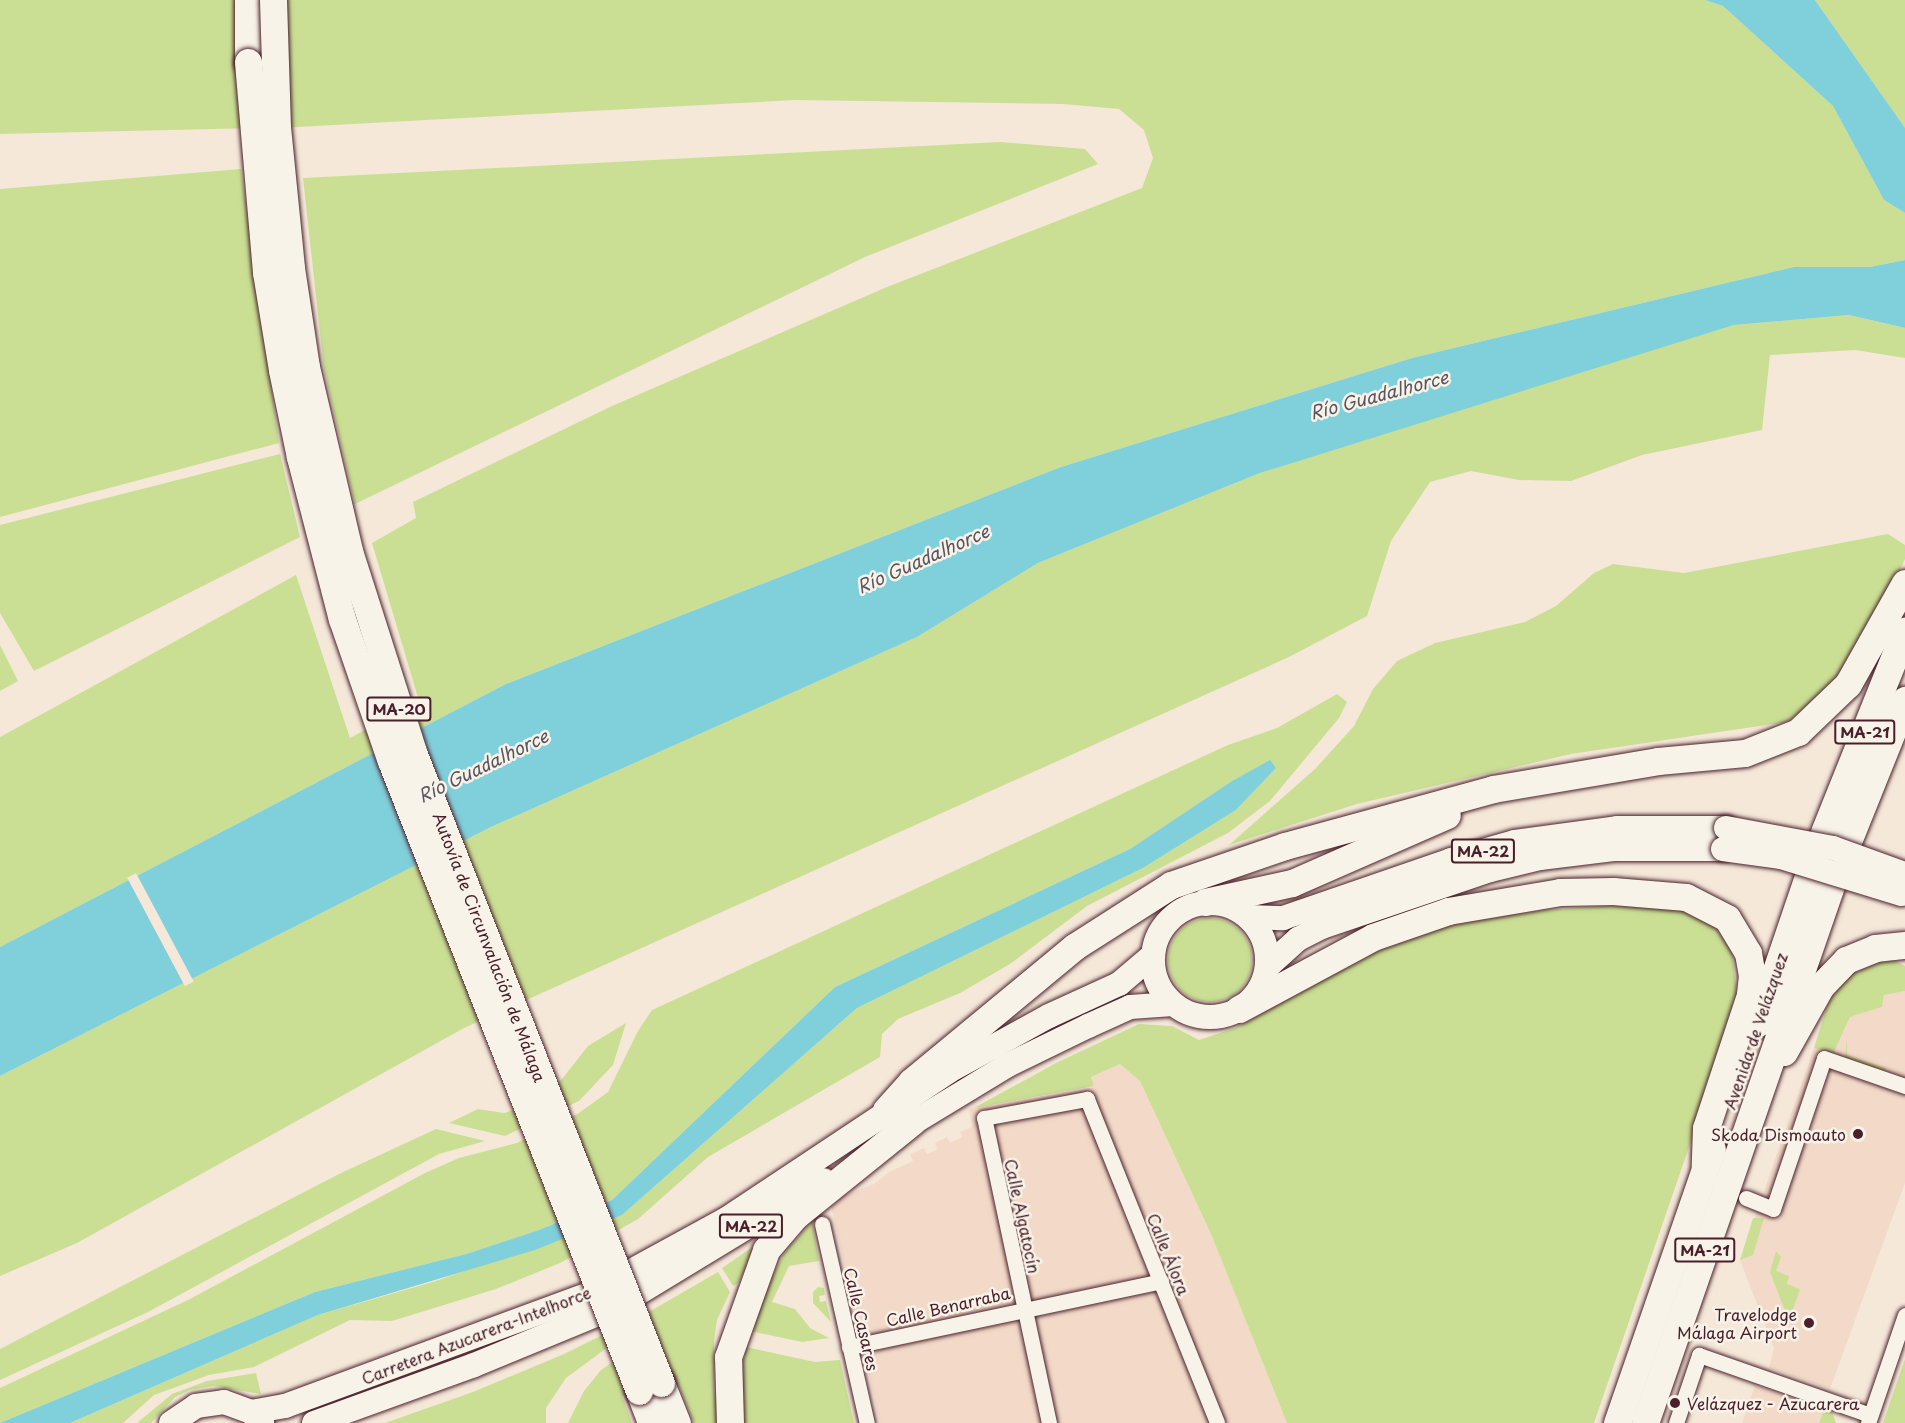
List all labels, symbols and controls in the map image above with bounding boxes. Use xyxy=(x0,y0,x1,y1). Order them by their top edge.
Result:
water label: Río Guadalhorce xyxy=(1306,366,1452,424)
water label: Río Guadalhorce xyxy=(852,519,994,599)
road number: MA-20 xyxy=(366,697,432,721)
road number: MA-21 xyxy=(1834,720,1896,744)
water label: Río Guadalhorce xyxy=(413,724,553,808)
street label: Autovía de Circunvalación de Málaga xyxy=(429,809,551,1085)
road number: MA-22 xyxy=(1450,839,1516,863)
street label: Avenida de Velázquez xyxy=(1719,950,1791,1112)
place label: Skoda Dismoauto xyxy=(1711,1124,1846,1144)
marker: Skoda Dismoauto xyxy=(1851,1127,1865,1141)
street label: Calle Algatocín xyxy=(1001,1157,1045,1275)
street label: Calle Álora xyxy=(1144,1210,1194,1298)
road number: MA-22 xyxy=(718,1214,784,1238)
road number: MA-21 xyxy=(1674,1238,1736,1262)
street label: Calle Casares xyxy=(841,1265,883,1373)
street label: Carretera Azucarera-Intelhorce xyxy=(359,1282,593,1388)
street label: Calle Benarraba xyxy=(884,1282,1012,1330)
place label: Travelodge Málaga Airport xyxy=(1676,1304,1797,1342)
marker: Travelodge Málaga Airport xyxy=(1802,1316,1816,1330)
place label: Velázquez - Azucarera xyxy=(1687,1393,1860,1413)
marker: Velázquez - Azucarera xyxy=(1668,1396,1682,1410)

